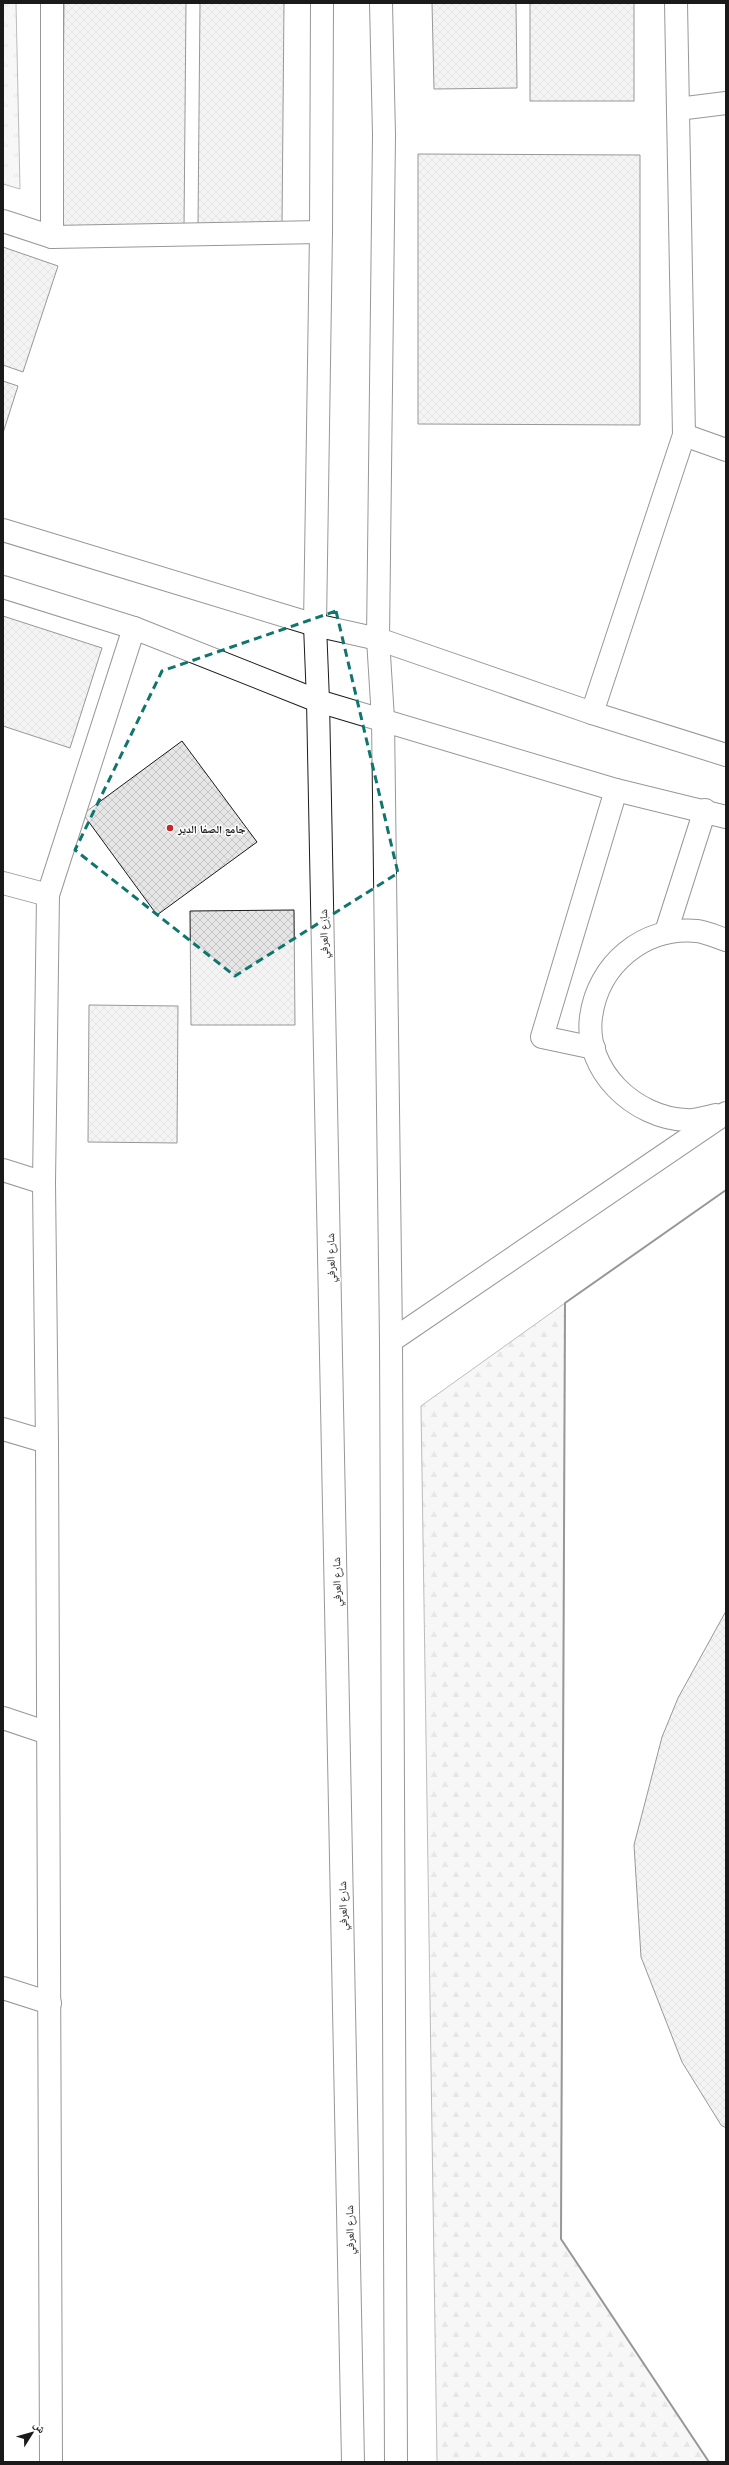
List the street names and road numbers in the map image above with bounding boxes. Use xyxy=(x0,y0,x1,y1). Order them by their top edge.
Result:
street label: شارع العرفي xyxy=(316,909,333,959)
street label: شارع العرفي xyxy=(323,1233,340,1283)
street label: شارع العرفي xyxy=(329,1557,346,1607)
street label: شارع العرفي xyxy=(335,1881,352,1931)
street label: شارع العرفي xyxy=(342,2205,359,2255)

